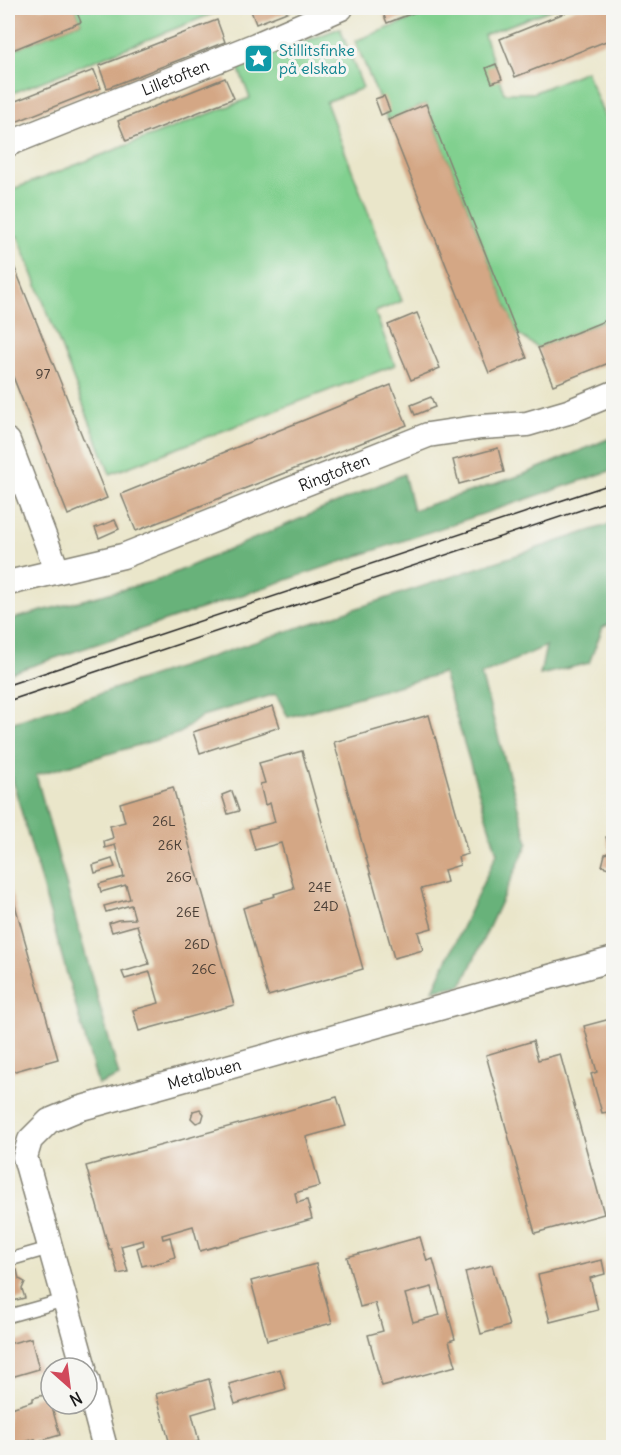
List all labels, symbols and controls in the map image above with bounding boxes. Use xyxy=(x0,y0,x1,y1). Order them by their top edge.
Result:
place label: Stillitsfinke på elskab xyxy=(279,40,355,78)
place icon: Stillitsfinke på elskab xyxy=(242,43,274,75)
street label: Lilletoften xyxy=(139,55,212,100)
house number: 97 xyxy=(36,365,51,383)
street label: Ringtoften xyxy=(296,449,372,495)
house number: 26L xyxy=(152,812,176,830)
house number: 26K xyxy=(158,836,183,854)
house number: 26G xyxy=(166,868,192,886)
house number: 24E xyxy=(308,878,332,896)
house number: 24D xyxy=(313,897,339,915)
house number: 26E xyxy=(176,903,200,921)
house number: 26D xyxy=(184,935,210,953)
house number: 26C xyxy=(192,960,216,978)
street label: Metalbuen xyxy=(165,1054,243,1094)
north arrow xyxy=(39,1356,99,1416)
text: N xyxy=(66,1388,86,1411)

